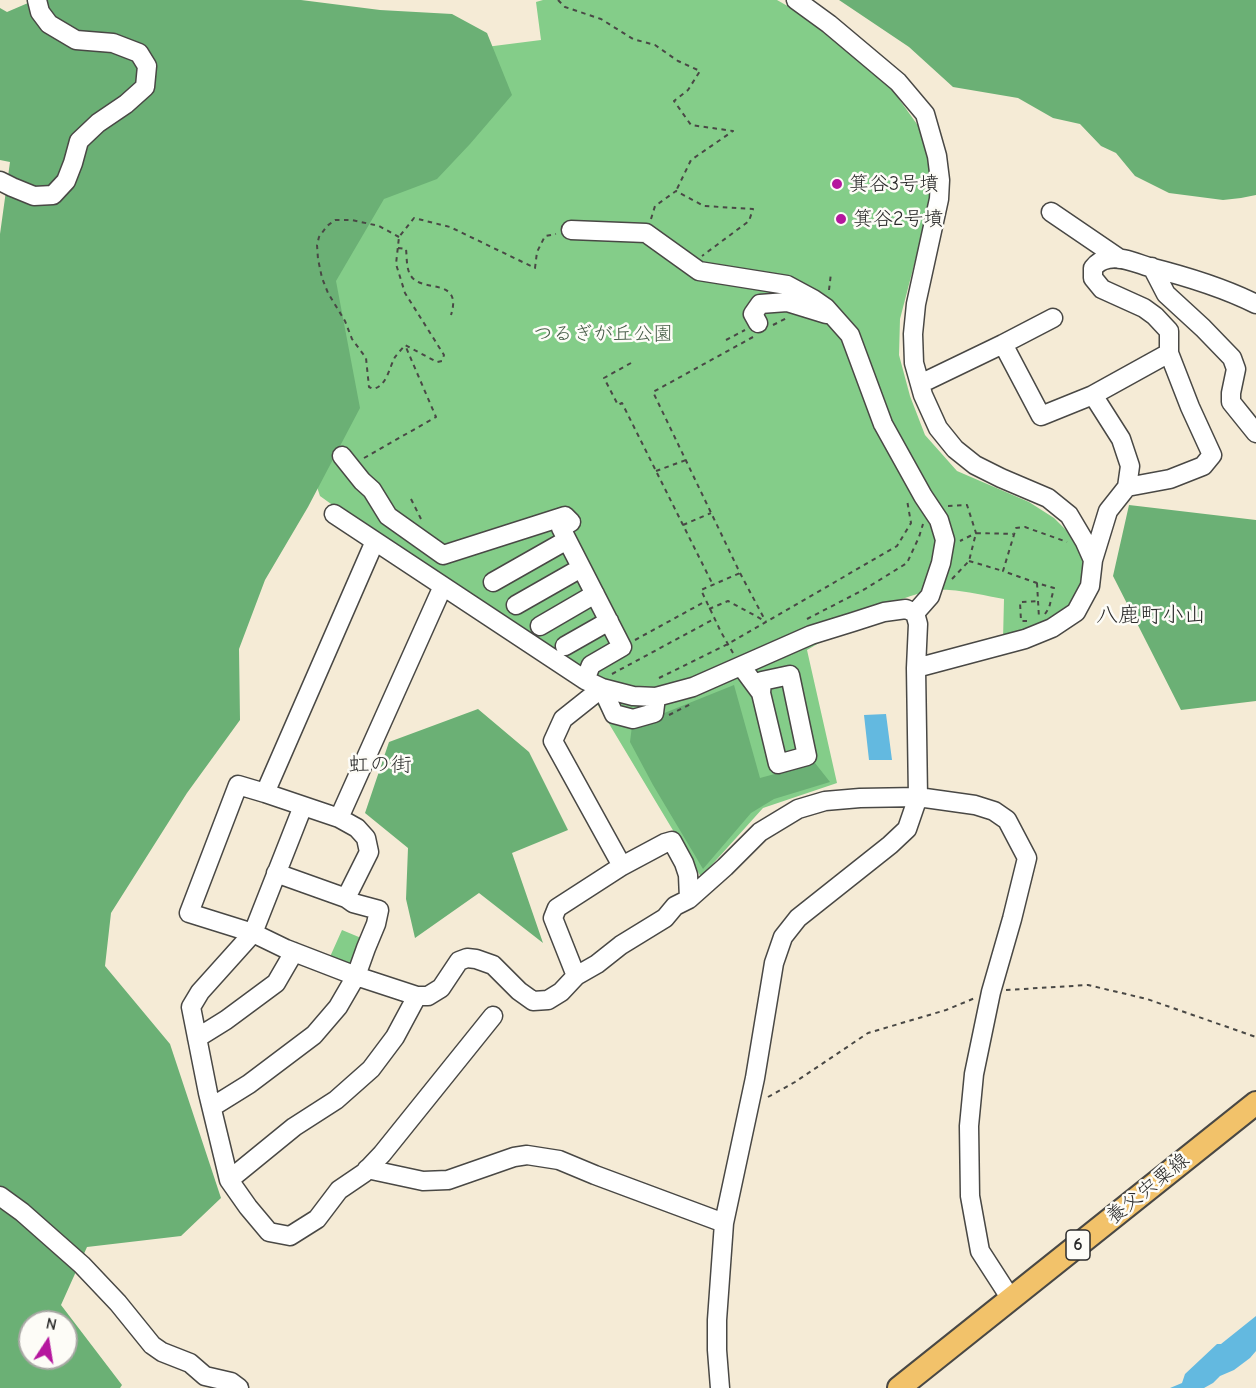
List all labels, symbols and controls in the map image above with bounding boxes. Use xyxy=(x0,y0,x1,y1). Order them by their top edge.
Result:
place label: 箕谷3号墳 xyxy=(849,172,939,196)
marker: 箕谷3号墳 xyxy=(830,177,844,191)
place label: 箕谷2号墳 xyxy=(853,207,943,231)
marker: 箕谷2号墳 xyxy=(834,212,848,226)
park label: つるぎが丘公園 xyxy=(533,322,673,346)
district label: 八鹿町小山 xyxy=(1096,603,1206,629)
district label: 虹の街 xyxy=(349,752,411,778)
street label: 養父宍粟線 xyxy=(1102,1148,1194,1230)
road number: 6 xyxy=(1066,1230,1090,1260)
north arrow xyxy=(18,1310,78,1370)
text: N xyxy=(44,1314,58,1334)

